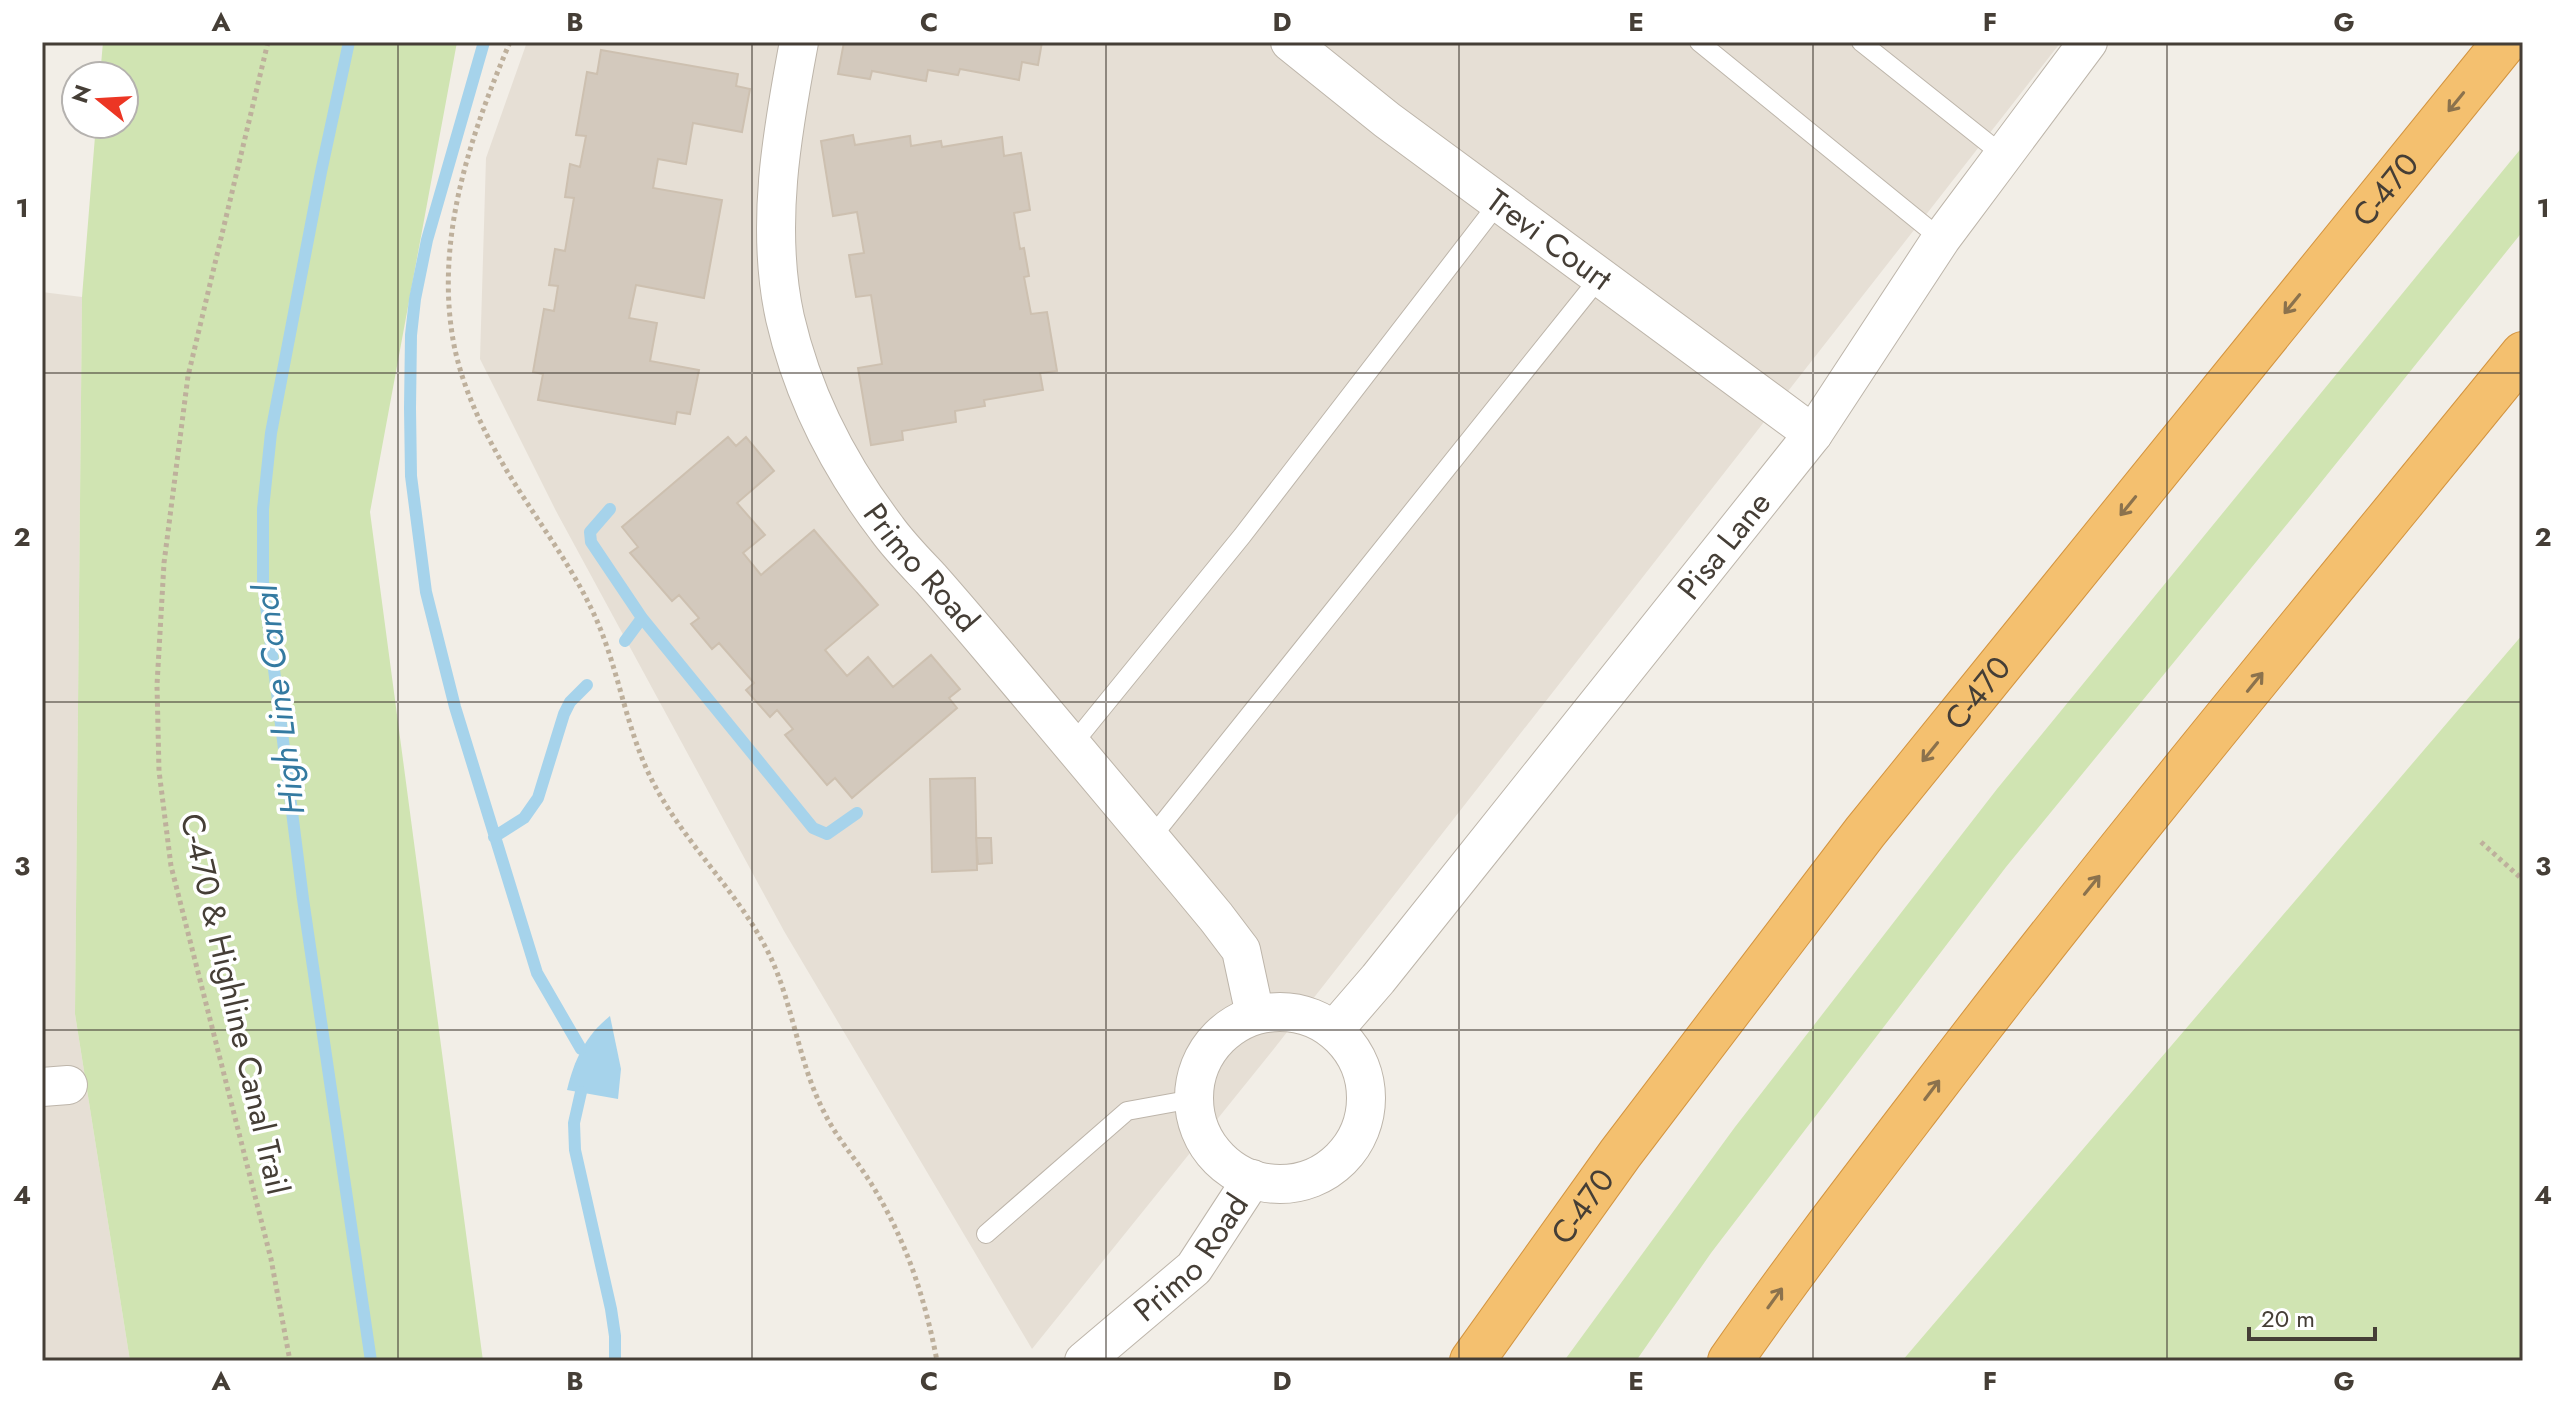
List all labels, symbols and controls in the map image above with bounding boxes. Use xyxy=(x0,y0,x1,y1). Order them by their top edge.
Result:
text: A xyxy=(210,3,231,41)
text: B xyxy=(566,3,584,41)
text: C xyxy=(920,3,938,41)
text: D xyxy=(1272,3,1292,41)
text: E xyxy=(1628,3,1644,41)
text: F xyxy=(1983,3,1997,41)
text: G xyxy=(2333,3,2355,41)
north arrow xyxy=(60,60,140,140)
text: N xyxy=(63,81,99,107)
one-way arrow xyxy=(2447,92,2465,113)
street label: C-470 xyxy=(2341,143,2430,236)
street label: Trevi Court xyxy=(1477,178,1622,302)
text: 1 xyxy=(15,189,29,227)
text: 1 xyxy=(2536,189,2550,227)
one-way arrow xyxy=(2283,293,2301,314)
street label: Pisa Lane xyxy=(1666,482,1782,609)
street label: Primo Road xyxy=(852,494,990,642)
one-way arrow xyxy=(2119,496,2137,516)
text: 2 xyxy=(13,518,31,556)
text: 2 xyxy=(2534,518,2552,556)
water label: High Line Canal xyxy=(240,581,317,818)
street label: C-470 xyxy=(1934,646,2022,740)
one-way arrow xyxy=(2246,672,2264,693)
one-way arrow xyxy=(1921,741,1938,762)
street label: C-470 & Highline Canal Trail xyxy=(169,809,301,1199)
text: 3 xyxy=(14,847,30,885)
text: 3 xyxy=(2535,847,2551,885)
one-way arrow xyxy=(2083,875,2100,896)
one-way arrow xyxy=(1923,1080,1940,1101)
street label: C-470 xyxy=(1540,1159,1625,1254)
text: 4 xyxy=(13,1176,31,1214)
text: 4 xyxy=(2534,1176,2552,1214)
street label: Primo Road xyxy=(1124,1185,1259,1333)
one-way arrow xyxy=(1767,1287,1784,1309)
scale bar xyxy=(2249,1291,2375,1341)
text: 20 m xyxy=(2261,1301,2315,1336)
text: A xyxy=(210,1362,231,1400)
text: B xyxy=(566,1362,584,1400)
text: C xyxy=(920,1362,938,1400)
text: D xyxy=(1272,1362,1292,1400)
text: E xyxy=(1628,1362,1644,1400)
text: F xyxy=(1983,1362,1997,1400)
text: G xyxy=(2333,1362,2355,1400)

